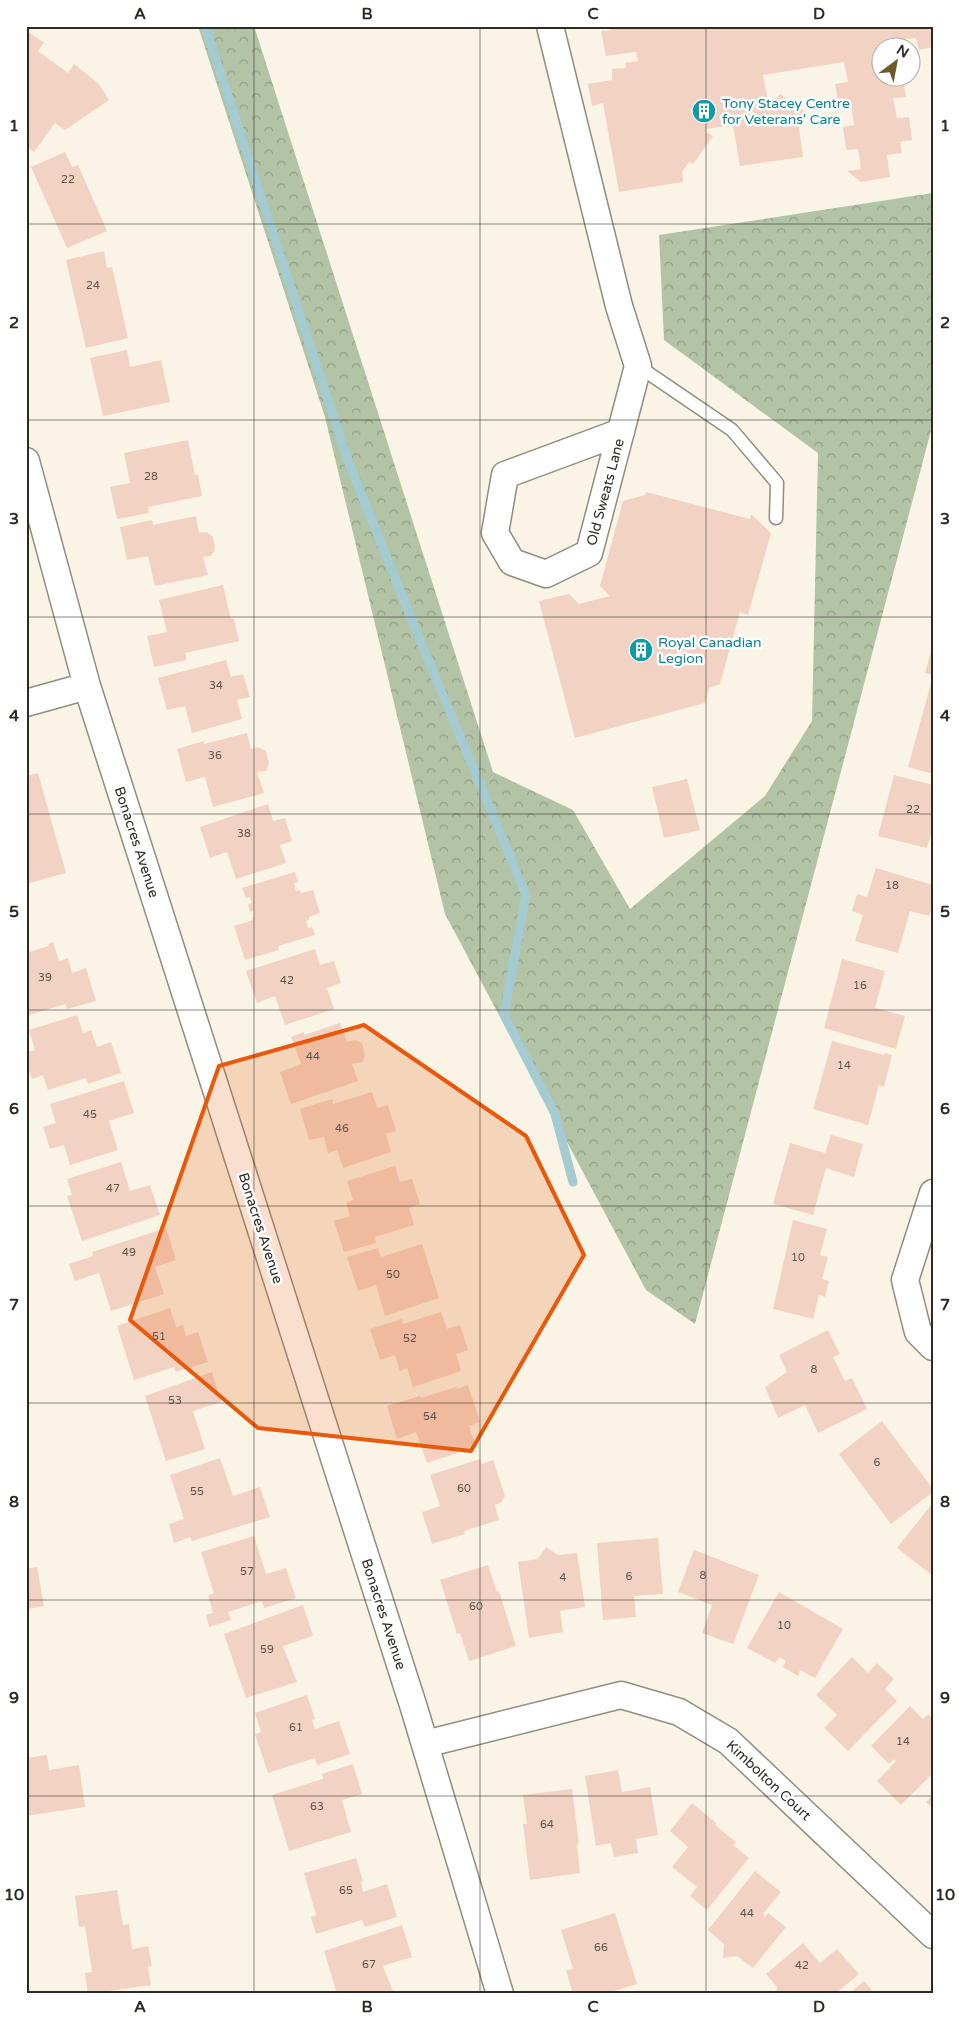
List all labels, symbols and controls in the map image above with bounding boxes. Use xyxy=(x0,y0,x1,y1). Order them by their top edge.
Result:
text: A xyxy=(134,4,146,24)
text: B xyxy=(361,4,373,24)
text: C xyxy=(587,4,599,24)
text: D xyxy=(813,4,825,24)
north arrow xyxy=(872,38,922,88)
text: N xyxy=(893,41,912,62)
place label: Tony Stacey Centre for Veterans' Care xyxy=(722,95,850,128)
building icon: Tony Stacey Centre for Veterans' Care xyxy=(691,98,717,124)
text: 1 xyxy=(9,116,19,136)
text: 1 xyxy=(940,116,950,136)
house number: 22 xyxy=(61,173,75,186)
house number: 24 xyxy=(86,279,100,292)
text: 2 xyxy=(9,313,19,333)
text: 2 xyxy=(940,313,950,333)
street label: Old Sweats Lane xyxy=(583,437,628,548)
house number: 28 xyxy=(144,470,158,483)
text: 3 xyxy=(9,509,19,529)
text: 3 xyxy=(940,509,950,529)
place label: Royal Canadian Legion xyxy=(658,634,762,667)
building icon: Royal Canadian Legion xyxy=(628,637,654,663)
house number: 34 xyxy=(209,679,223,692)
text: 4 xyxy=(9,706,19,726)
text: 4 xyxy=(940,706,950,726)
house number: 36 xyxy=(208,749,222,762)
street label: Bonacres Avenue xyxy=(111,785,162,900)
house number: 22 xyxy=(906,803,920,816)
house number: 38 xyxy=(237,827,251,840)
house number: 18 xyxy=(885,879,899,892)
text: 5 xyxy=(9,902,19,922)
text: 5 xyxy=(940,902,950,922)
house number: 39 xyxy=(38,971,52,984)
house number: 42 xyxy=(280,974,294,987)
house number: 16 xyxy=(853,979,867,992)
house number: 44 xyxy=(306,1050,320,1063)
house number: 14 xyxy=(837,1059,851,1072)
text: 6 xyxy=(9,1099,19,1119)
text: 6 xyxy=(940,1099,950,1119)
house number: 45 xyxy=(83,1108,97,1121)
house number: 46 xyxy=(335,1122,349,1135)
street label: Bonacres Avenue xyxy=(235,1171,286,1286)
house number: 47 xyxy=(106,1182,120,1195)
house number: 49 xyxy=(122,1246,136,1259)
house number: 10 xyxy=(791,1251,805,1264)
house number: 50 xyxy=(386,1268,400,1281)
text: 7 xyxy=(9,1295,19,1315)
text: 7 xyxy=(940,1295,950,1315)
house number: 51 xyxy=(152,1330,166,1343)
house number: 52 xyxy=(403,1332,417,1345)
house number: 8 xyxy=(811,1363,818,1376)
house number: 53 xyxy=(168,1394,182,1407)
house number: 54 xyxy=(423,1410,437,1423)
house number: 6 xyxy=(874,1456,881,1469)
house number: 60 xyxy=(457,1482,471,1495)
house number: 55 xyxy=(190,1485,204,1498)
text: 8 xyxy=(9,1492,19,1512)
text: 8 xyxy=(940,1492,950,1512)
street label: Bonacres Avenue xyxy=(358,1557,409,1672)
house number: 57 xyxy=(240,1565,254,1578)
house number: 8 xyxy=(700,1569,707,1582)
house number: 6 xyxy=(626,1570,633,1583)
house number: 4 xyxy=(560,1571,567,1584)
house number: 60 xyxy=(469,1600,483,1613)
house number: 10 xyxy=(777,1619,791,1632)
house number: 59 xyxy=(260,1643,274,1656)
text: 9 xyxy=(9,1688,19,1708)
text: 9 xyxy=(940,1688,950,1708)
house number: 61 xyxy=(289,1721,303,1734)
house number: 14 xyxy=(896,1735,910,1748)
street label: Kimbolton Court xyxy=(723,1737,815,1824)
house number: 63 xyxy=(310,1800,324,1813)
house number: 64 xyxy=(540,1818,554,1831)
house number: 65 xyxy=(339,1884,353,1897)
text: 10 xyxy=(4,1885,24,1905)
text: 10 xyxy=(935,1885,955,1905)
house number: 44 xyxy=(740,1907,754,1920)
house number: 66 xyxy=(594,1941,608,1954)
house number: 67 xyxy=(362,1958,376,1971)
house number: 42 xyxy=(795,1959,809,1972)
text: A xyxy=(134,1997,146,2017)
text: B xyxy=(361,1997,373,2017)
text: C xyxy=(587,1997,599,2017)
text: D xyxy=(813,1997,825,2017)

